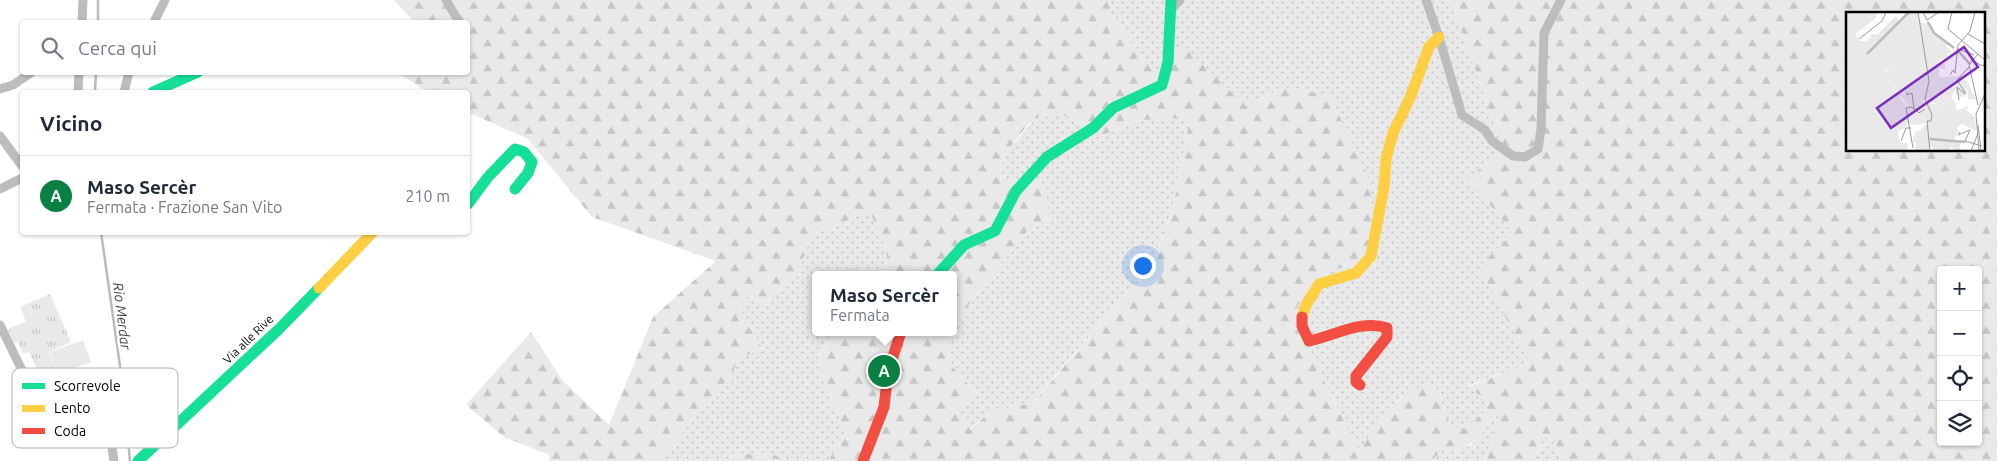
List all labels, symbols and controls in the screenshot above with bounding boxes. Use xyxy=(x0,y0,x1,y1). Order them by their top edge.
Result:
inset map xyxy=(1846,12,1984,151)
search box xyxy=(20,20,470,75)
icon: search xyxy=(38,34,66,62)
text: Cerca qui xyxy=(78,37,157,59)
text: Vicino xyxy=(40,111,102,135)
text: Maso Sercèr xyxy=(87,176,196,198)
text: A xyxy=(50,187,62,205)
text: 210 m xyxy=(405,187,450,205)
text: Fermata · Frazione San Vito xyxy=(87,198,282,216)
your location xyxy=(1130,253,1156,279)
map controls xyxy=(1937,266,1982,446)
button: + xyxy=(1937,266,1982,311)
popup xyxy=(812,271,957,336)
water label: Rio Merdar xyxy=(110,281,134,351)
text: Maso Sercèr xyxy=(830,284,939,306)
text: Fermata xyxy=(830,306,890,324)
button: − xyxy=(1937,311,1982,356)
street label: Via alle Rive xyxy=(220,312,276,366)
pin: A xyxy=(868,352,900,390)
button: locate xyxy=(1937,356,1982,401)
legend xyxy=(12,368,178,448)
text: Scorrevole xyxy=(54,378,121,394)
text: Lento xyxy=(54,400,91,416)
button: layers xyxy=(1937,401,1982,446)
text: Coda xyxy=(54,423,86,439)

